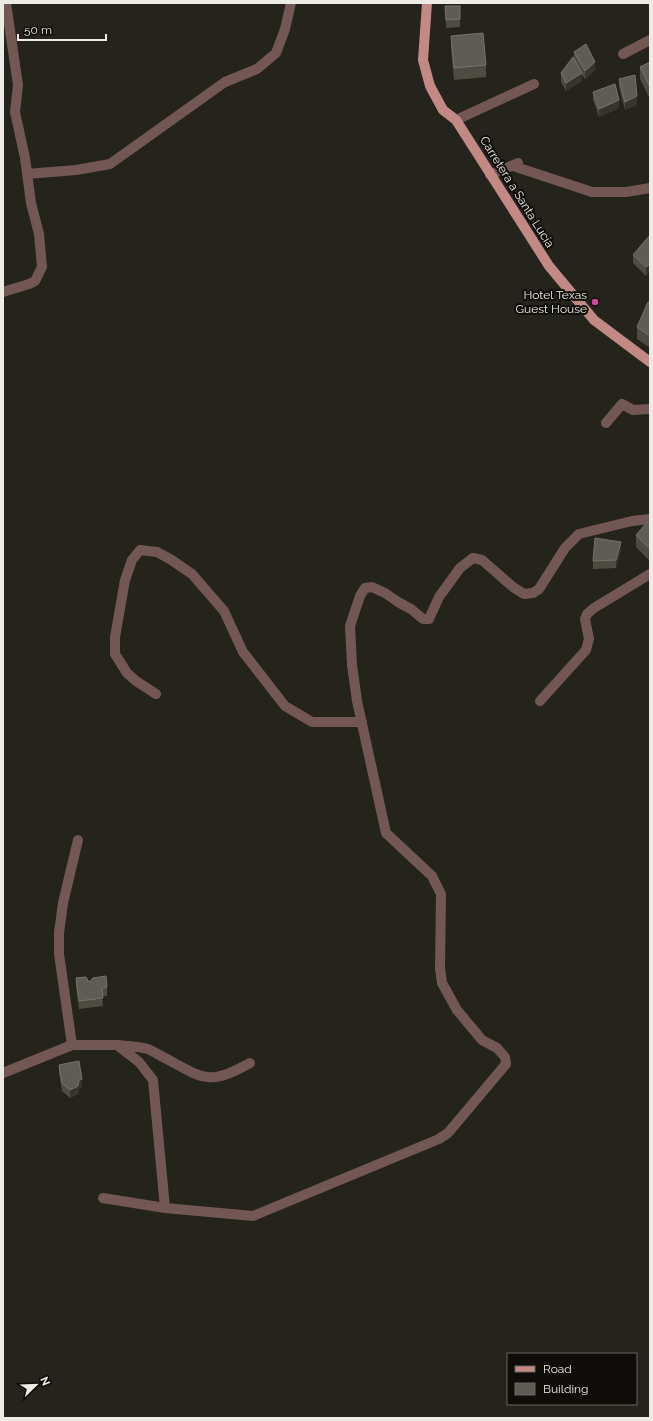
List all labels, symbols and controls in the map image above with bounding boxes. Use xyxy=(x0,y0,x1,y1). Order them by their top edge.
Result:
scale bar xyxy=(18,16,106,42)
text: 50 m xyxy=(24,23,52,37)
street label: Carretera a Santa Lucía xyxy=(477,134,557,250)
place label: Hotel Texas Guest House xyxy=(515,288,587,316)
marker: Hotel Texas Guest House xyxy=(590,297,600,307)
legend xyxy=(507,1353,637,1405)
text: Road xyxy=(543,1362,572,1376)
north arrow xyxy=(16,1365,56,1405)
text: N xyxy=(37,1375,52,1388)
text: Building xyxy=(543,1382,589,1396)

